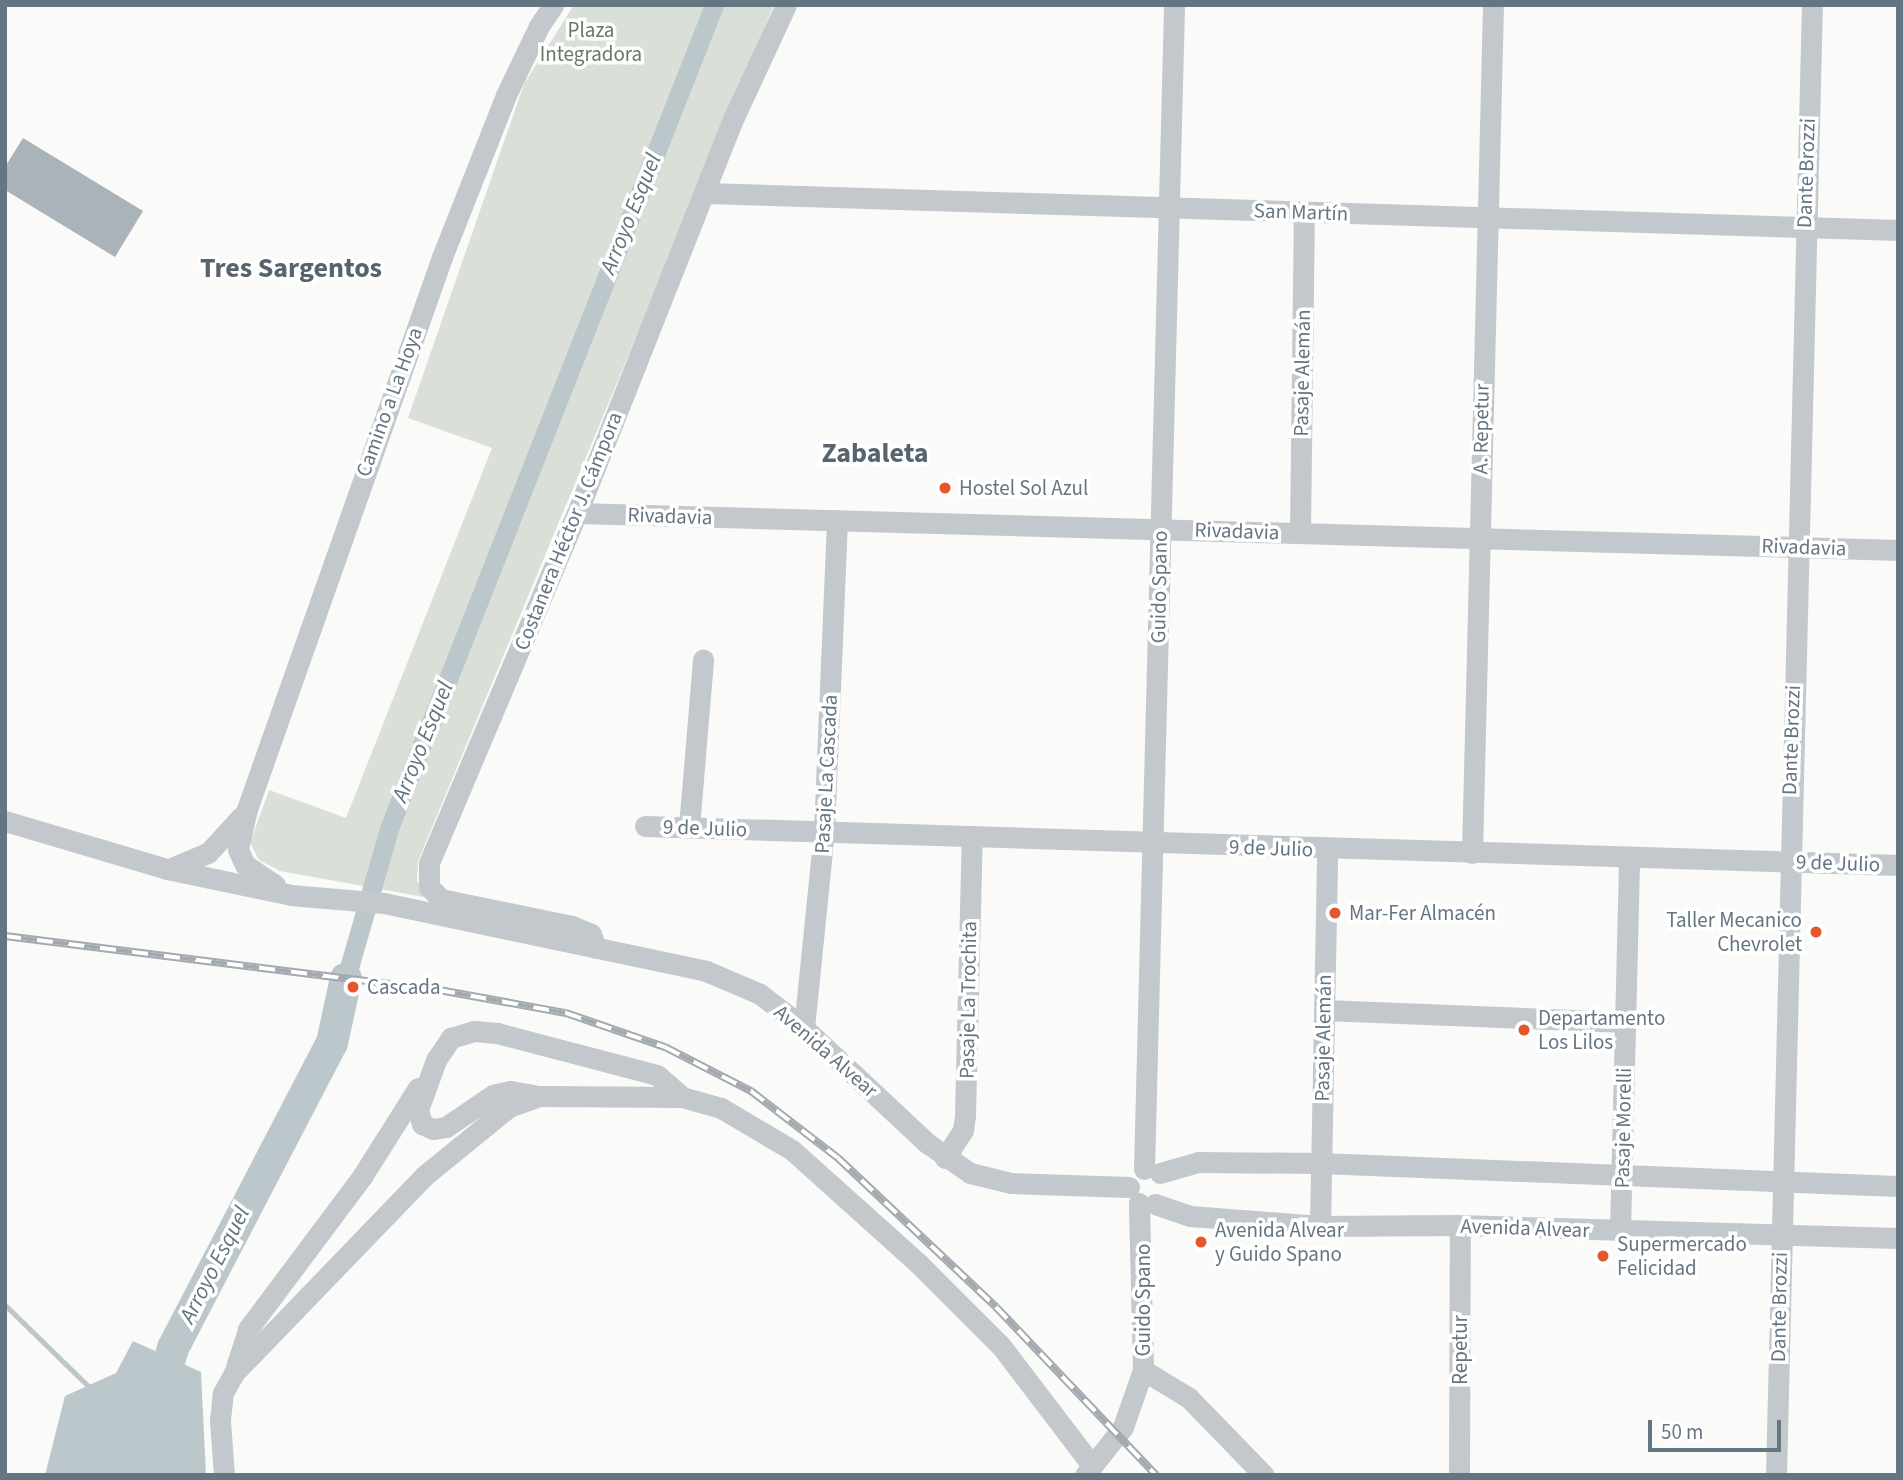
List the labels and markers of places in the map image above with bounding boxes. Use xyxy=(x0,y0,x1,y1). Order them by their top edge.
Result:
place label: Hostel Sol Azul xyxy=(959,475,1088,501)
marker: Hostel Sol Azul xyxy=(937,480,953,496)
place label: Mar-Fer Almacén xyxy=(1349,900,1496,926)
marker: Mar-Fer Almacén xyxy=(1327,905,1343,921)
place label: Taller Mecanico Chevrolet xyxy=(1666,907,1802,957)
marker: Taller Mecanico Chevrolet xyxy=(1808,924,1824,940)
place label: Cascada xyxy=(367,974,441,1000)
marker: Cascada xyxy=(345,979,361,995)
place label: Departamento Los Lilos xyxy=(1538,1005,1665,1055)
marker: Departamento Los Lilos xyxy=(1516,1022,1532,1038)
place label: Avenida Alvear y Guido Spano xyxy=(1215,1217,1344,1267)
place label: Supermercado Felicidad xyxy=(1617,1231,1747,1281)
marker: Avenida Alvear y Guido Spano xyxy=(1193,1234,1209,1250)
marker: Supermercado Felicidad xyxy=(1595,1248,1611,1264)

